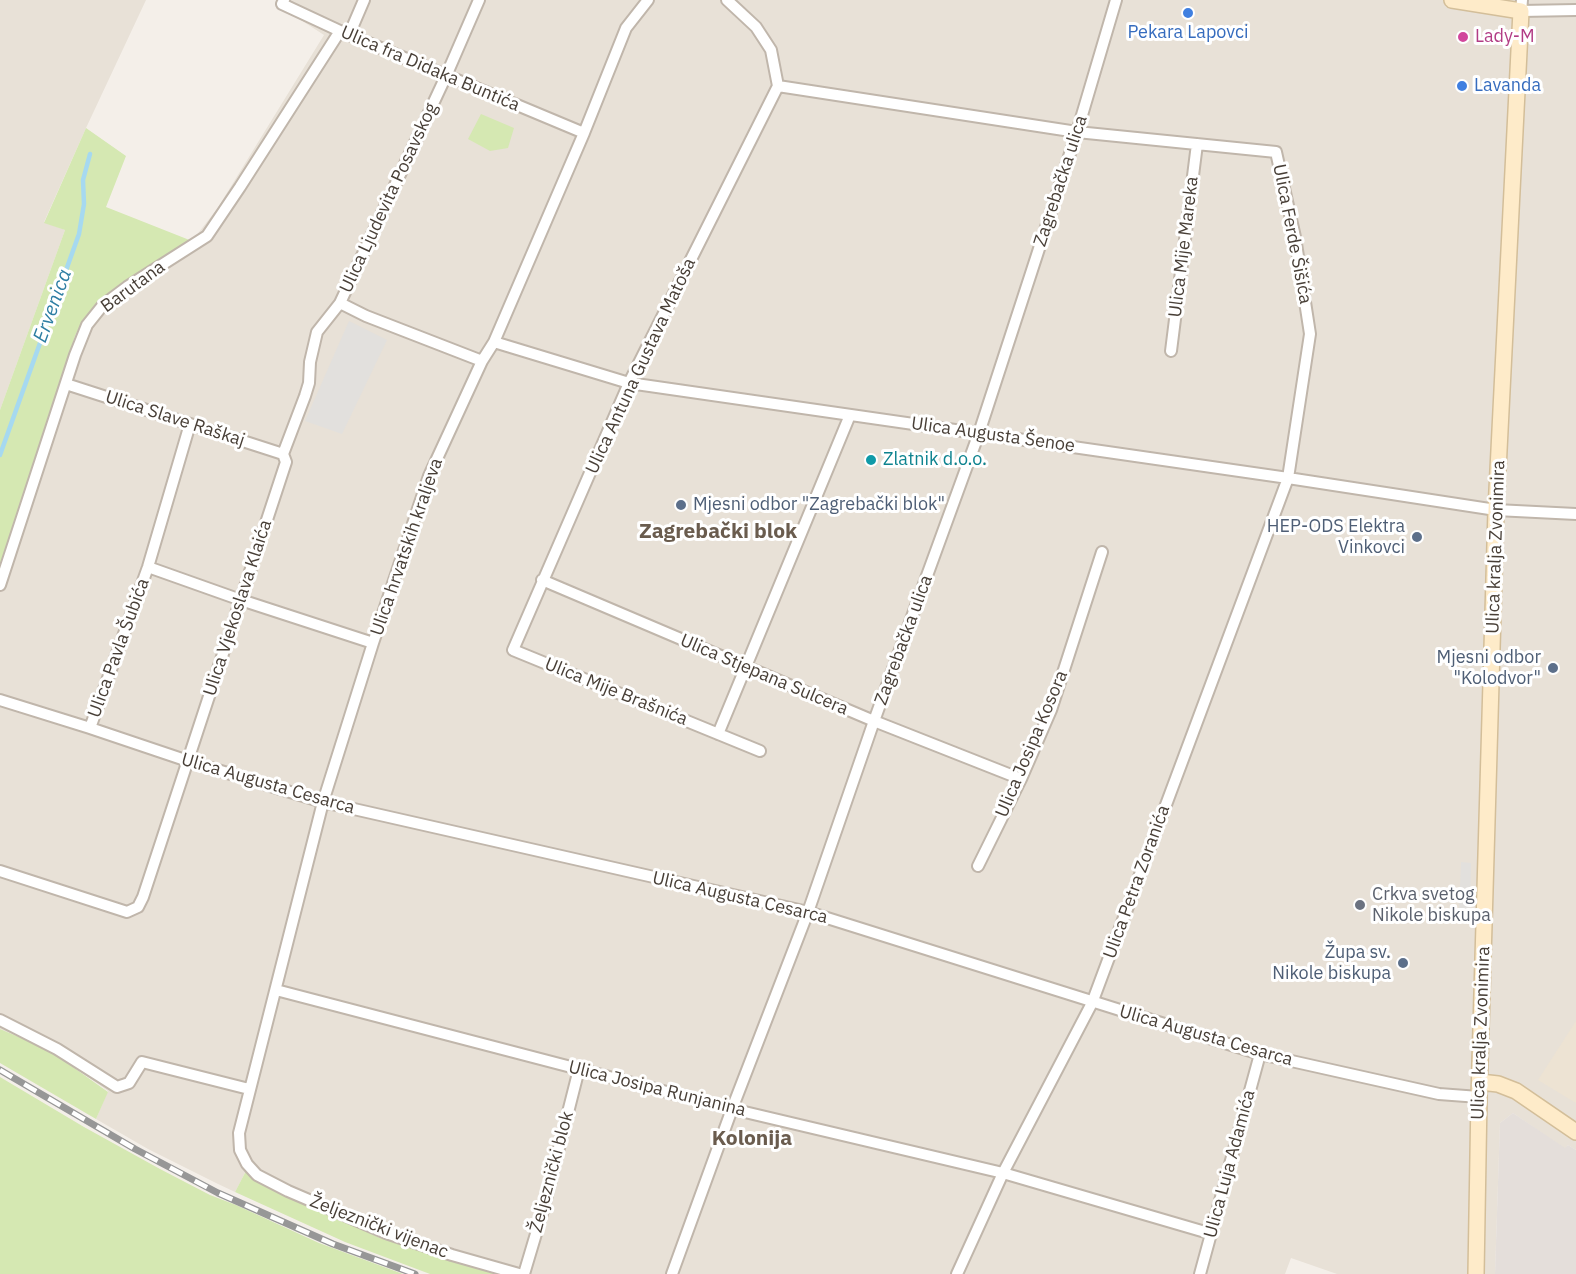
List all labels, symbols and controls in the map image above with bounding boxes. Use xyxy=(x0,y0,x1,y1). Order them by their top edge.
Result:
marker: Pekara Lapovci xyxy=(1181,6,1195,20)
street label: Ulica fra Didaka Buntića xyxy=(337,21,523,117)
place label: Pekara Lapovci xyxy=(1127,22,1249,44)
place label: Lady-M xyxy=(1475,26,1535,48)
marker: Lady-M xyxy=(1456,30,1470,44)
place label: Lavanda xyxy=(1474,75,1541,97)
marker: Lavanda xyxy=(1455,79,1469,93)
street label: Ulica Ljudevita Posavskog xyxy=(335,100,443,296)
street label: Zagrebačka ulica xyxy=(1030,113,1092,249)
street label: Ulica Ferde Šišića xyxy=(1268,162,1316,306)
street label: Ulica Mije Mareka xyxy=(1165,175,1203,319)
street label: Ulica Antuna Gustava Matoša xyxy=(581,255,701,477)
street label: Barutana xyxy=(97,257,169,317)
water label: Ervenica xyxy=(29,266,77,346)
street label: Ulica Slave Raškaj xyxy=(103,386,247,452)
street label: Ulica Augusta Šenoe xyxy=(910,413,1076,457)
place label: Zlatnik d.o.o. xyxy=(883,449,987,471)
marker: Zlatnik d.o.o. xyxy=(864,453,878,467)
street label: Ulica hrvatskih kraljeva xyxy=(366,455,448,639)
street label: Ulica kralja Zvonimira xyxy=(1482,460,1510,634)
place label: Mjesni odbor "Zagrebački blok" xyxy=(693,494,945,516)
marker: Mjesni odbor "Zagrebački blok" xyxy=(674,498,688,512)
place label: HEP-ODS Elektra Vinkovci xyxy=(1267,516,1405,558)
street label: Ulica Vjekoslava Klaića xyxy=(199,517,277,699)
district label: Zagrebački blok xyxy=(639,519,797,545)
marker: HEP-ODS Elektra Vinkovci xyxy=(1410,530,1424,544)
street label: Zagrebačka ulica xyxy=(870,572,938,708)
street label: Ulica Pavla Šubića xyxy=(84,575,154,721)
street label: Ulica Stjepana Sulcera xyxy=(677,630,851,720)
place label: Mjesni odbor "Kolodvor" xyxy=(1437,647,1541,690)
street label: Ulica Mije Brašnića xyxy=(541,653,691,731)
marker: Mjesni odbor "Kolodvor" xyxy=(1546,661,1560,675)
street label: Ulica Josipa Kosora xyxy=(991,667,1073,821)
street label: Ulica Augusta Cesarca xyxy=(179,749,357,819)
street label: Ulica Petra Zoranića xyxy=(1099,802,1175,962)
street label: Ulica Augusta Cesarca xyxy=(650,867,830,929)
place label: Crkva svetog Nikole biskupa xyxy=(1372,884,1491,926)
marker: Crkva svetog Nikole biskupa xyxy=(1353,898,1367,912)
place label: Župa sv. Nikole biskupa xyxy=(1272,942,1391,984)
street label: Ulica kralja Zvonimira xyxy=(1467,946,1495,1120)
marker: Župa sv. Nikole biskupa xyxy=(1396,956,1410,970)
street label: Ulica Augusta Cesarca xyxy=(1117,1001,1295,1071)
street label: Ulica Josipa Runjanina xyxy=(566,1057,748,1121)
street label: Ulica Luja Adamića xyxy=(1200,1088,1260,1240)
street label: Željeznički blok xyxy=(525,1109,579,1235)
district label: Kolonija xyxy=(712,1126,792,1152)
street label: Željeznički vijenac xyxy=(307,1191,451,1263)

